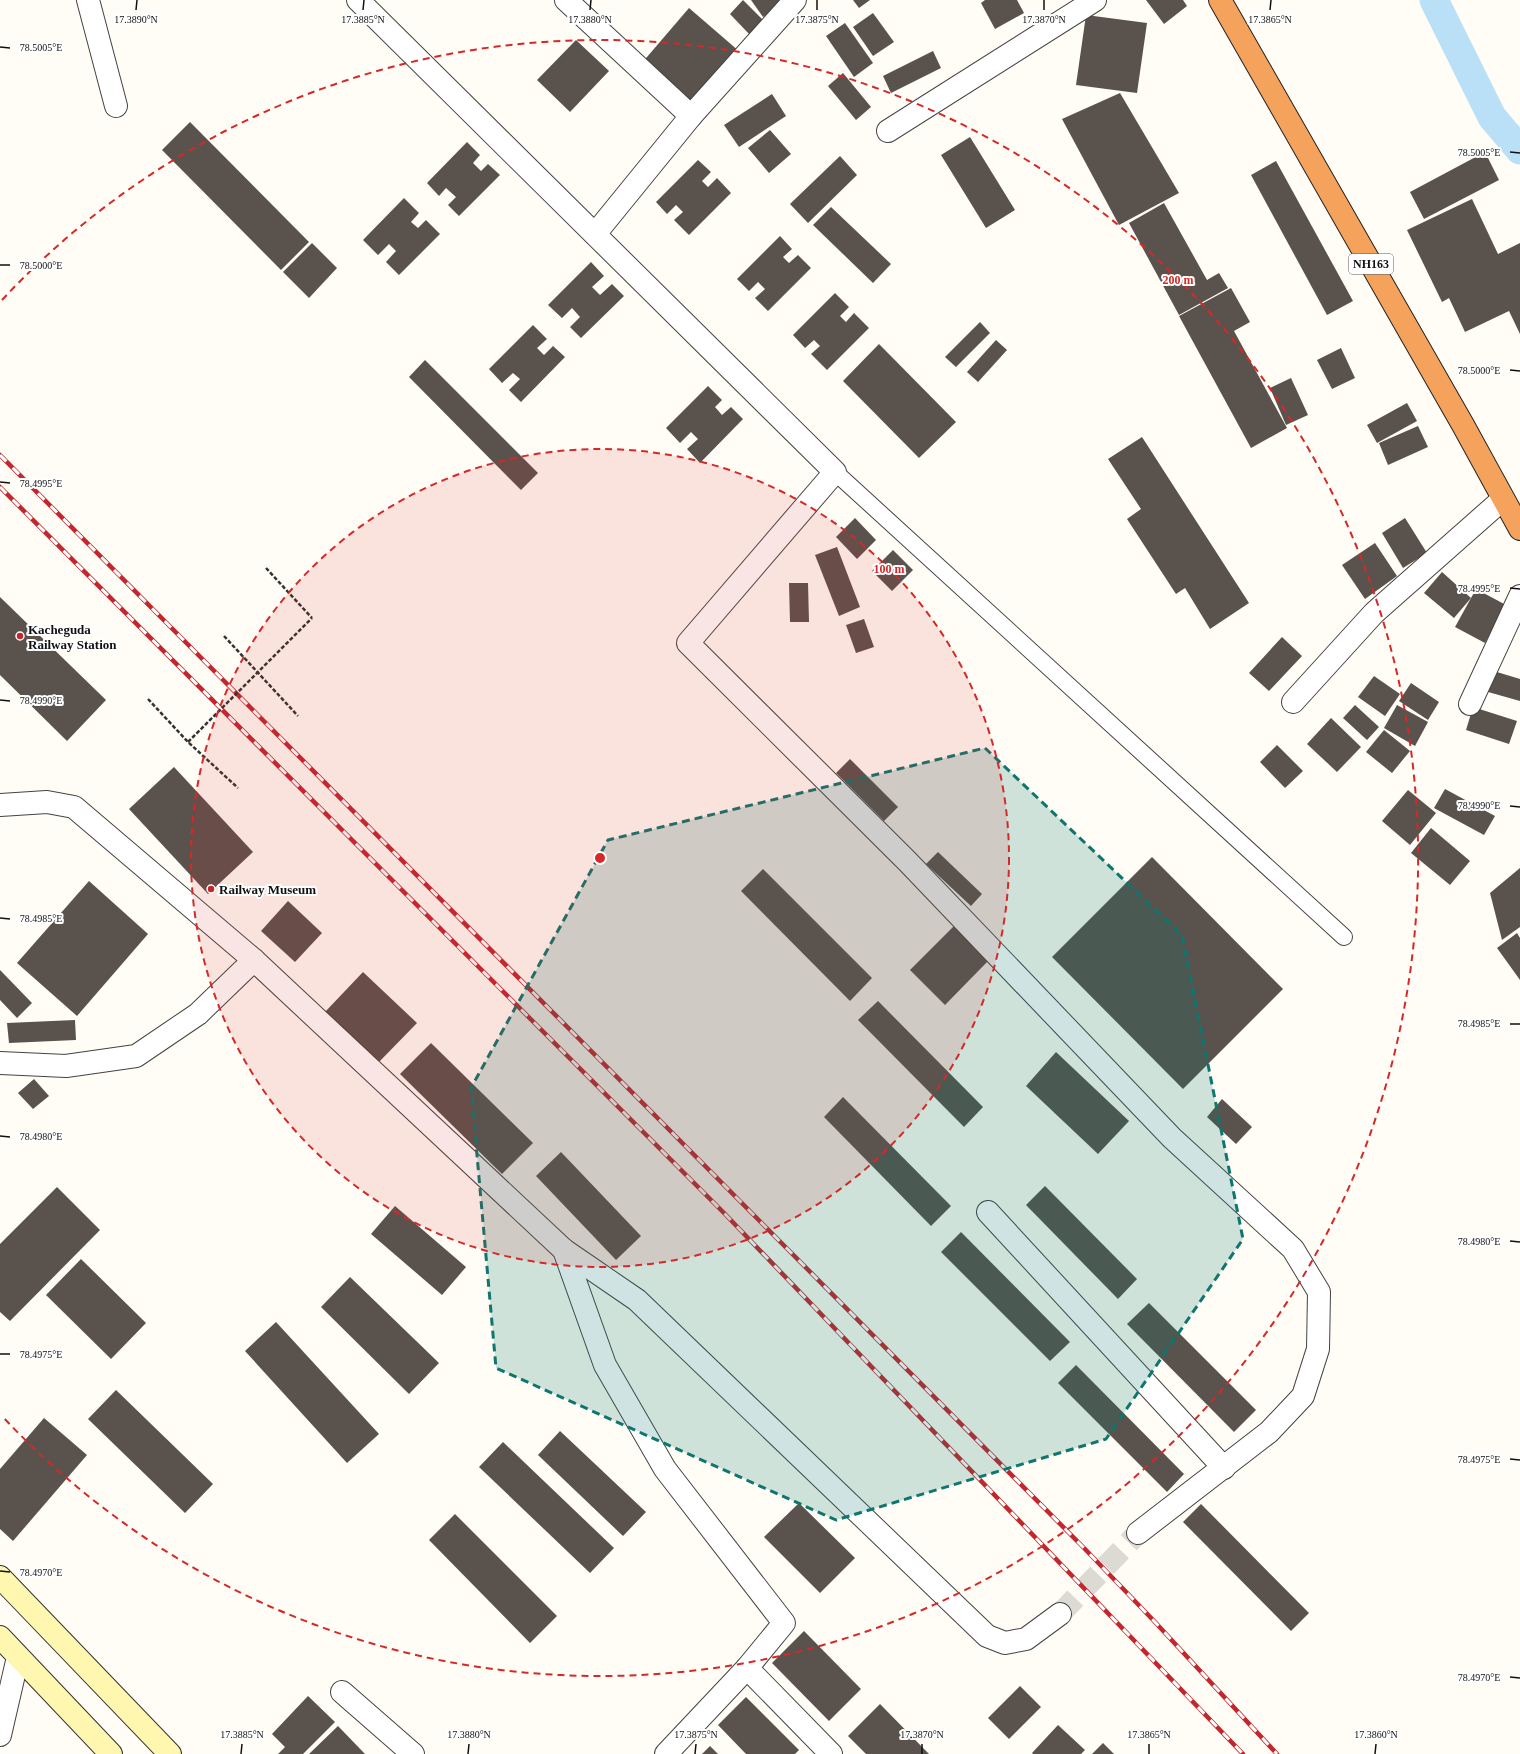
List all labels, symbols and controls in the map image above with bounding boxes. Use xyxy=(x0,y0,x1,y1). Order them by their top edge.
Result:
text: 17.3890°N xyxy=(114,14,158,25)
text: 17.3885°N xyxy=(341,14,385,25)
text: 17.3880°N xyxy=(568,14,612,25)
text: 17.3875°N xyxy=(795,14,839,25)
text: 17.3870°N xyxy=(1022,14,1066,25)
text: 17.3865°N xyxy=(1248,14,1292,25)
text: 78.5005°E xyxy=(20,42,62,53)
text: 78.5005°E xyxy=(1458,147,1500,158)
road number: NH163 xyxy=(1349,254,1393,274)
text: 78.5000°E xyxy=(20,260,62,271)
text: 200 m xyxy=(1163,273,1194,287)
text: 78.5000°E xyxy=(1458,365,1500,376)
text: 78.4995°E xyxy=(20,478,62,489)
text: 100 m xyxy=(874,562,905,576)
text: 78.4995°E xyxy=(1458,583,1500,594)
place label: Kacheguda Railway Station xyxy=(28,622,117,652)
marker: Kacheguda Railway Station xyxy=(15,631,25,641)
text: 78.4990°E xyxy=(20,695,62,706)
text: 78.4990°E xyxy=(1458,800,1500,811)
centre of rings xyxy=(593,851,607,865)
place label: Railway Museum xyxy=(219,882,316,897)
marker: Railway Museum xyxy=(206,884,216,894)
text: 78.4985°E xyxy=(20,913,62,924)
text: 78.4985°E xyxy=(1458,1018,1500,1029)
text: 78.4980°E xyxy=(20,1131,62,1142)
text: 78.4980°E xyxy=(1458,1236,1500,1247)
text: 78.4975°E xyxy=(20,1349,62,1360)
text: 78.4975°E xyxy=(1458,1454,1500,1465)
text: 78.4970°E xyxy=(20,1567,62,1578)
text: 78.4970°E xyxy=(1458,1672,1500,1683)
text: 17.3885°N xyxy=(220,1729,264,1740)
text: 17.3880°N xyxy=(447,1729,491,1740)
text: 17.3875°N xyxy=(674,1729,718,1740)
text: 17.3870°N xyxy=(900,1729,944,1740)
text: 17.3865°N xyxy=(1127,1729,1171,1740)
text: 17.3860°N xyxy=(1354,1729,1398,1740)

